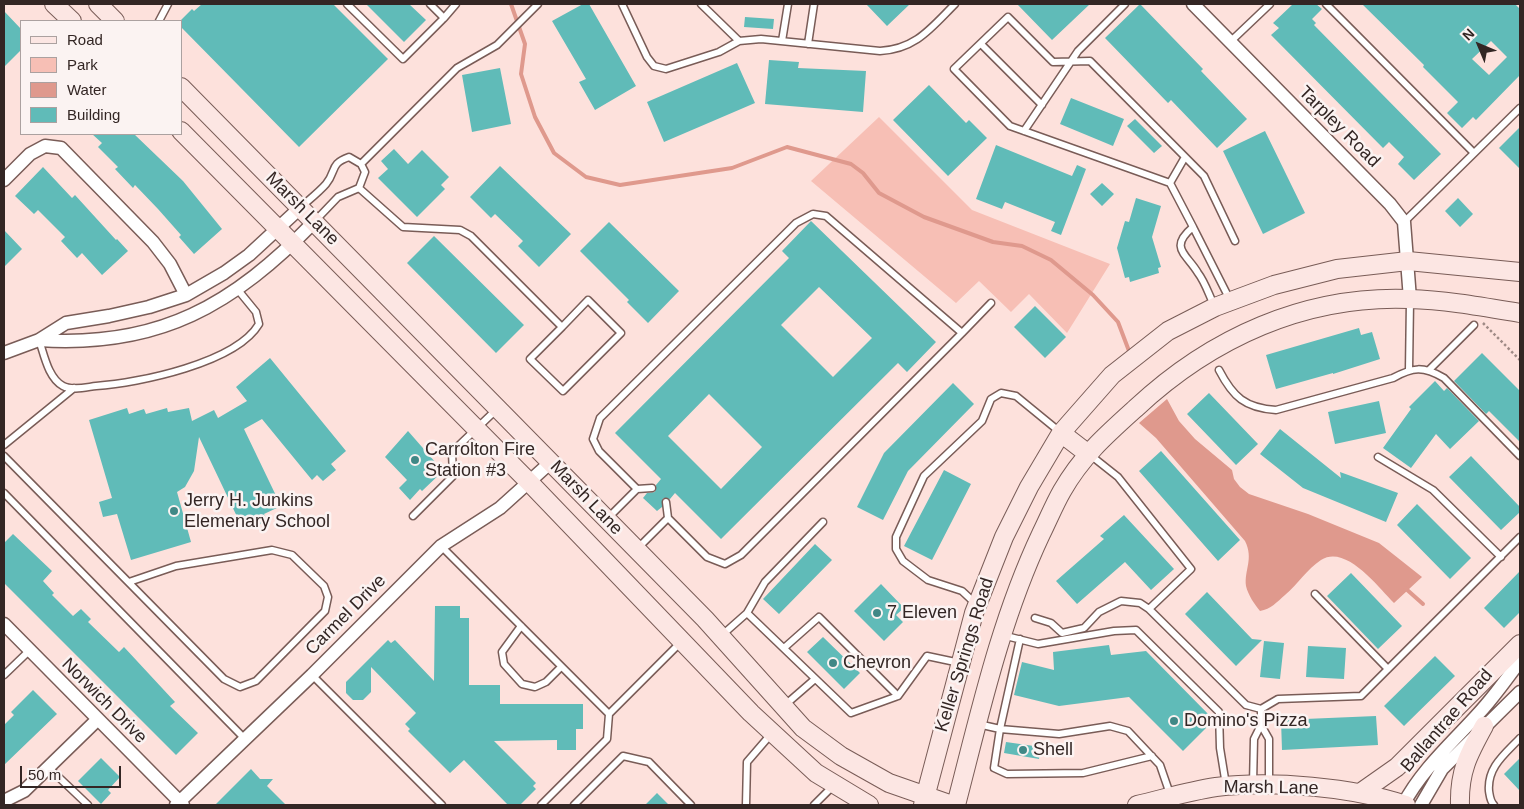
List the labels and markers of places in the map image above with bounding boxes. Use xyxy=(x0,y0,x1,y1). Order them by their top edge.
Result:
place label: Carrolton Fire Station #3 xyxy=(425,439,535,482)
marker: Carrolton Fire Station #3 xyxy=(409,454,421,466)
place label: Jerry H. Junkins Elemenary School xyxy=(184,490,330,532)
marker: Jerry H. Junkins Elemenary School xyxy=(168,505,180,517)
place label: 7 Eleven xyxy=(887,602,957,624)
marker: 7 Eleven xyxy=(871,607,883,619)
place label: Chevron xyxy=(843,652,911,674)
marker: Chevron xyxy=(827,657,839,669)
place label: Domino's Pizza xyxy=(1184,710,1307,732)
marker: Domino's Pizza xyxy=(1168,715,1180,727)
place label: Shell xyxy=(1033,739,1073,761)
marker: Shell xyxy=(1017,744,1029,756)

